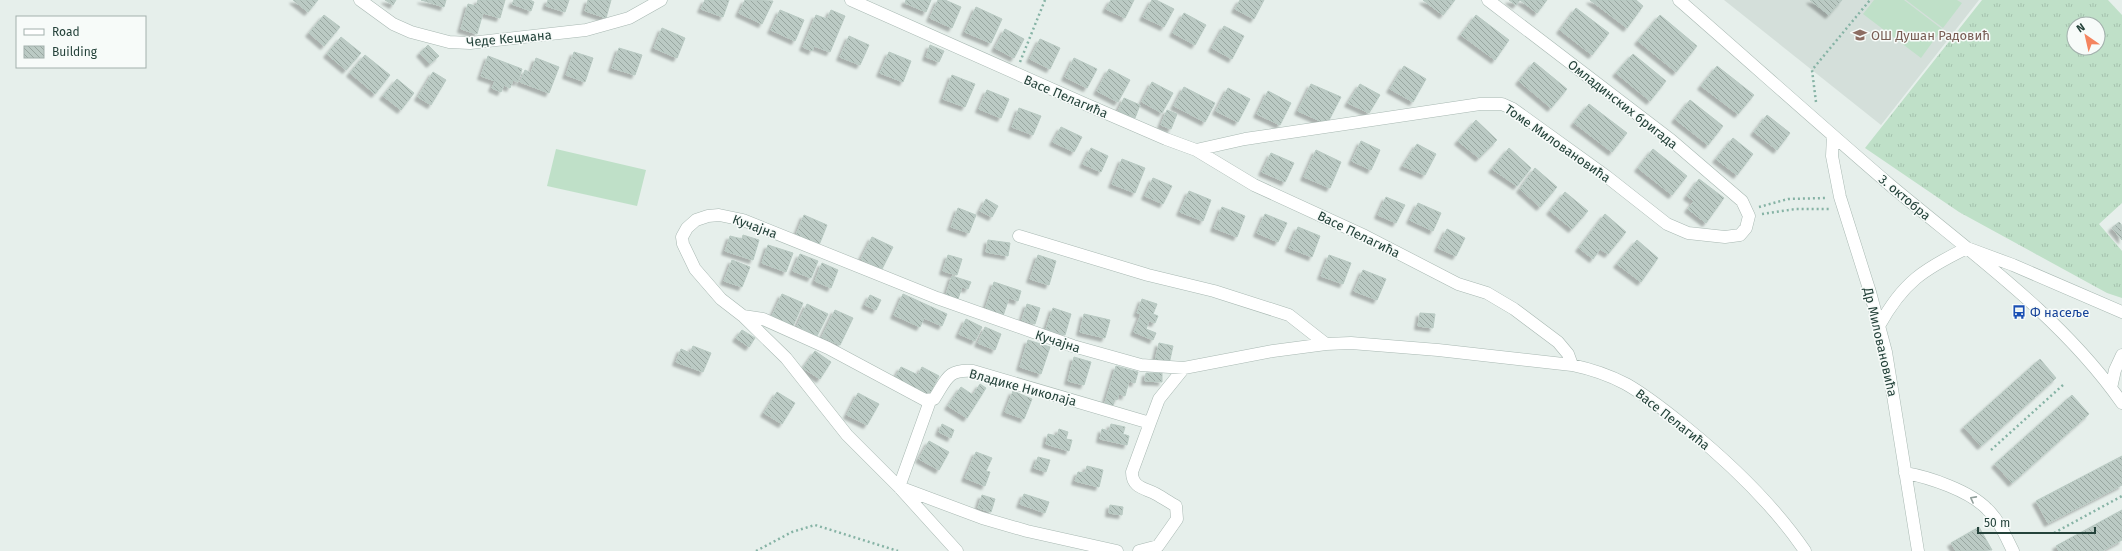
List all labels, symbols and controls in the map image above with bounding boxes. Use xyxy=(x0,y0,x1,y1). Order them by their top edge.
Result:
legend xyxy=(16,16,146,68)
north arrow xyxy=(2066,16,2106,56)
text: N xyxy=(2074,21,2087,36)
text: Road xyxy=(52,25,80,39)
street label: Чеде Кецмана xyxy=(466,27,552,50)
school or university icon: ОШ Душан Радовић xyxy=(1852,27,1868,43)
place label: ОШ Душан Радовић xyxy=(1871,28,1990,43)
text: Building xyxy=(52,45,98,59)
street label: Омладинских бригада xyxy=(1565,57,1681,152)
street label: Васе Пелагића xyxy=(1021,72,1110,121)
street label: Томе Миловановића xyxy=(1502,101,1613,185)
street label: 3. октобра xyxy=(1876,171,1934,223)
street label: Васе Пелагића xyxy=(1315,208,1402,261)
street label: Кучајна xyxy=(730,211,779,241)
street label: Др Миловановића xyxy=(1860,285,1900,398)
bus stop icon: Ф насеље xyxy=(2011,304,2027,320)
place label: Ф насеље xyxy=(2030,305,2089,320)
street label: Кучајна xyxy=(1033,327,1082,356)
street label: Владике Николаја xyxy=(968,366,1078,409)
street label: Васе Пелагића xyxy=(1633,386,1713,453)
one-way arrow xyxy=(1970,496,1977,504)
scale bar xyxy=(1978,509,2095,535)
text: 50 m xyxy=(1984,516,2010,530)

